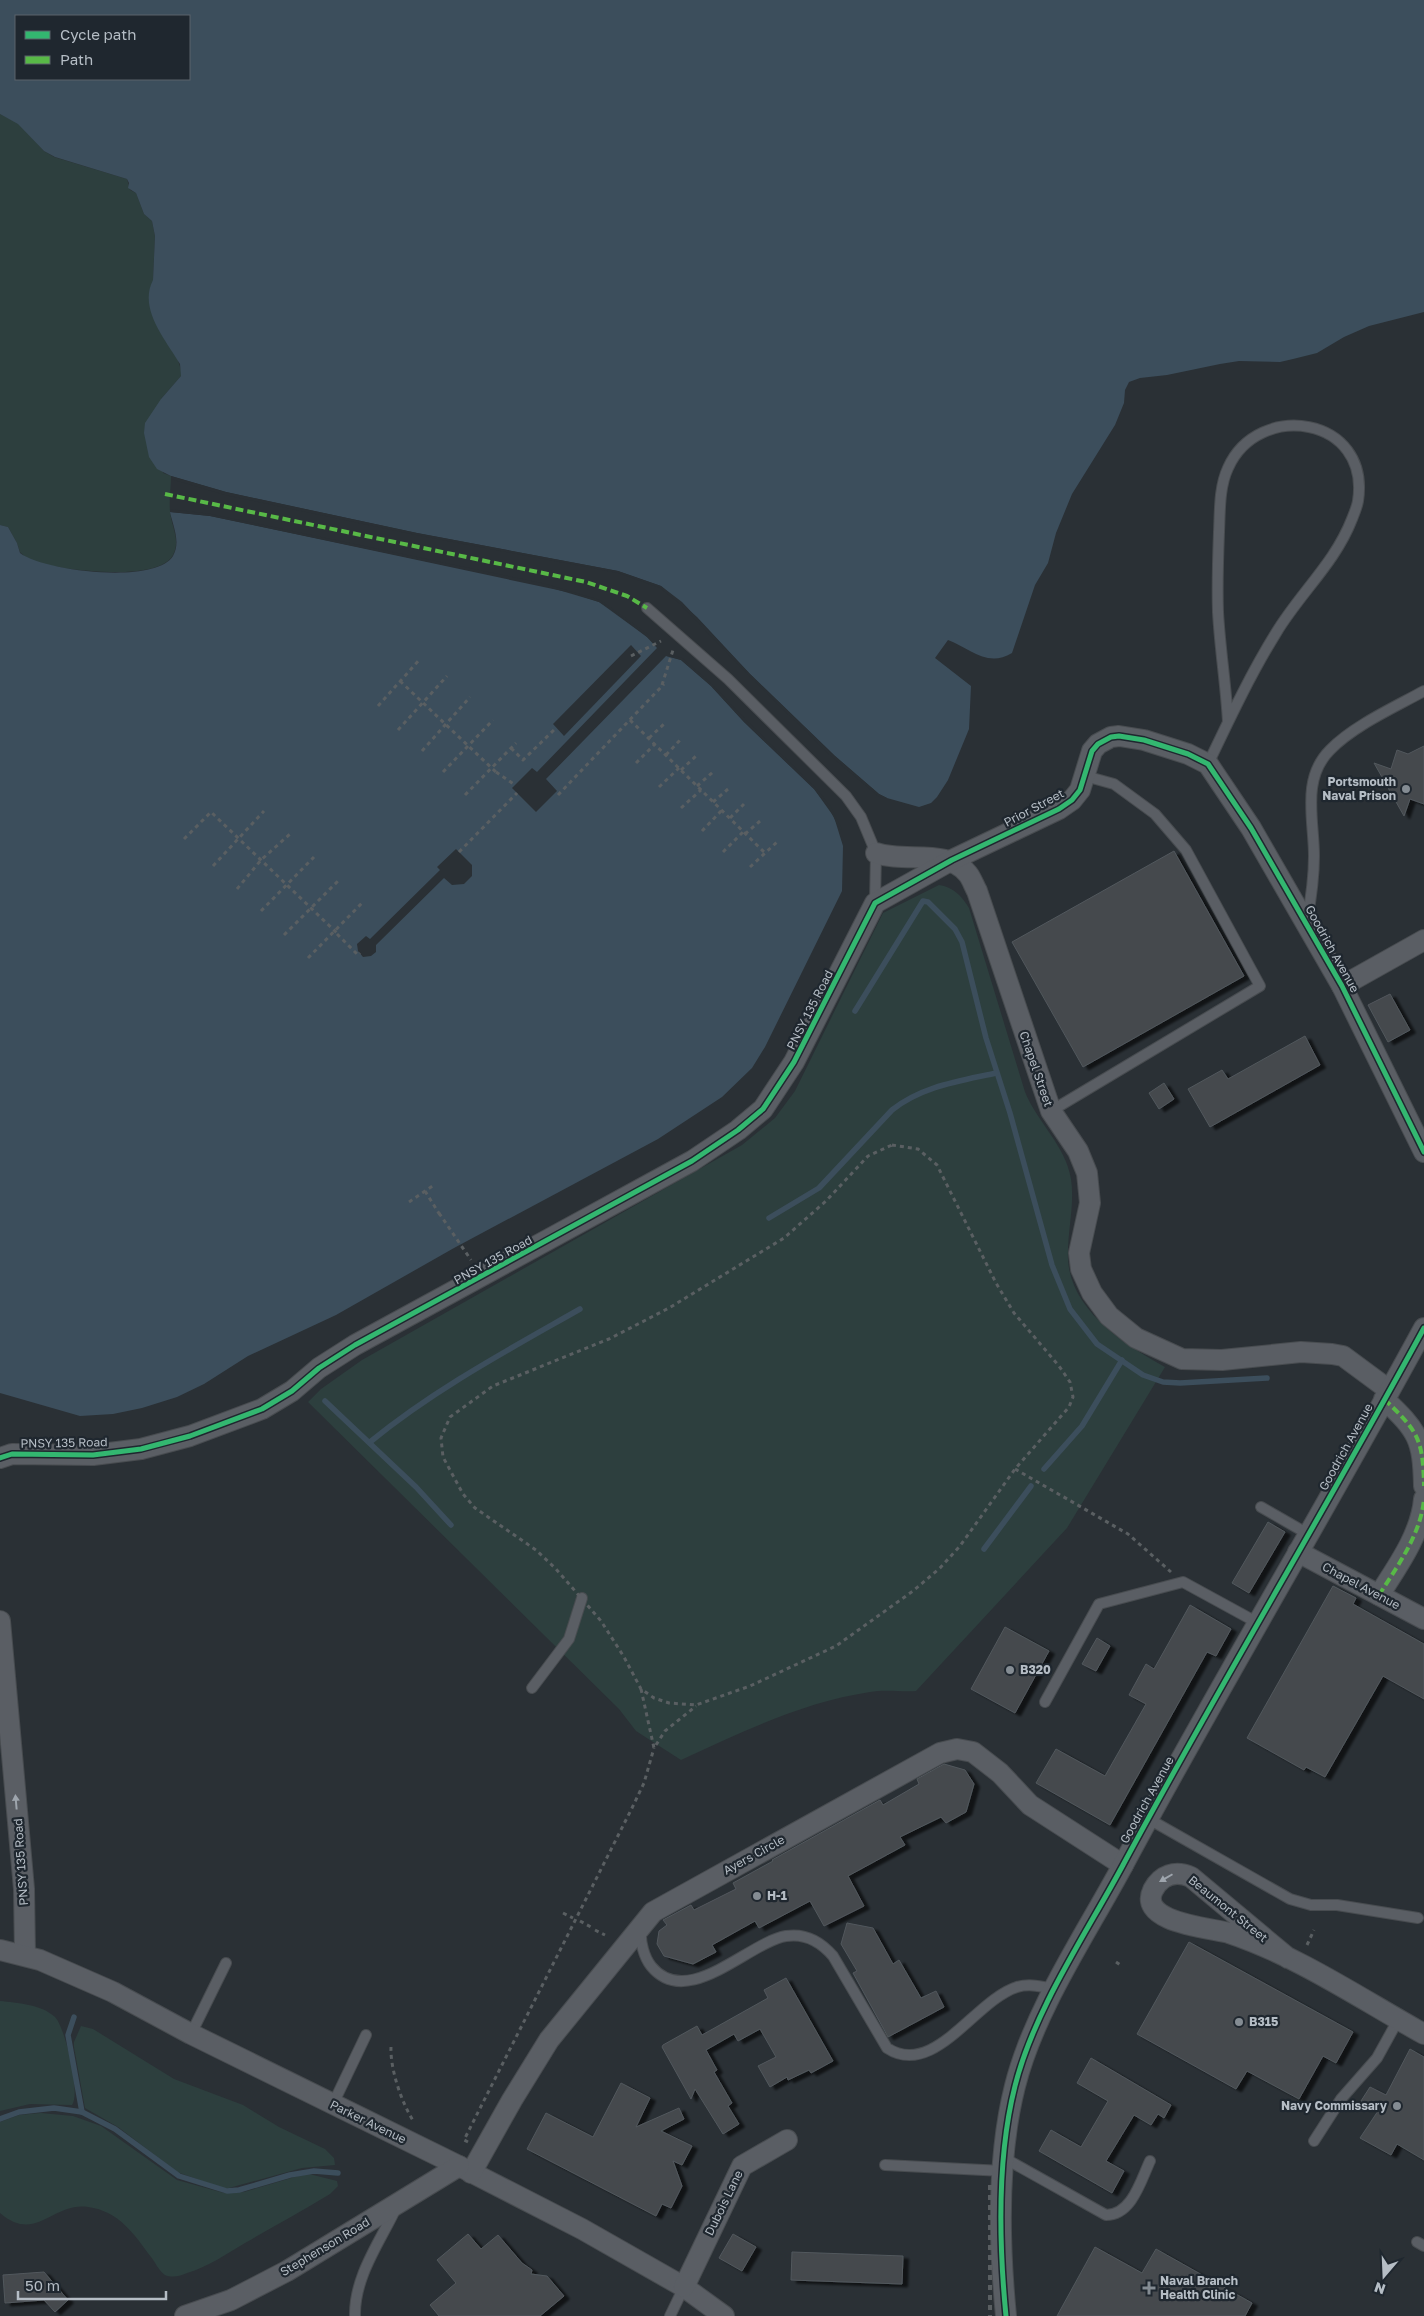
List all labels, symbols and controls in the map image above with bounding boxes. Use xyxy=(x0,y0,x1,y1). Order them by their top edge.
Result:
legend xyxy=(15,15,190,80)
text: Cycle path xyxy=(60,25,136,43)
text: Path xyxy=(60,50,93,68)
place label: Portsmouth Naval Prison xyxy=(1322,774,1396,803)
marker: Portsmouth Naval Prison xyxy=(1400,783,1412,795)
street label: Prior Street xyxy=(1001,785,1067,830)
street label: Goodrich Avenue xyxy=(1302,903,1363,995)
street label: PNSY 135 Road xyxy=(783,967,836,1052)
street label: Chapel Street xyxy=(1017,1029,1056,1109)
street label: PNSY 135 Road xyxy=(451,1232,535,1287)
street label: Goodrich Avenue xyxy=(1315,1400,1376,1493)
street label: PNSY 135 Road xyxy=(20,1434,108,1451)
street label: Chapel Avenue xyxy=(1320,1559,1403,1612)
place label: B320 xyxy=(1020,1662,1051,1677)
marker: B320 xyxy=(1004,1664,1016,1676)
street label: Goodrich Avenue xyxy=(1116,1753,1177,1846)
one-way arrow xyxy=(12,1793,20,1809)
street label: PNSY 135 Road xyxy=(10,1818,31,1906)
street label: Ayers Circle xyxy=(720,1832,787,1878)
street label: Beaumont Street xyxy=(1186,1872,1271,1945)
one-way arrow xyxy=(1158,1874,1173,1882)
place label: H-1 xyxy=(767,1888,787,1903)
marker: H-1 xyxy=(751,1890,763,1902)
place label: B315 xyxy=(1249,2014,1278,2029)
marker: B315 xyxy=(1233,2016,1245,2028)
street label: Parker Avenue xyxy=(328,2097,409,2146)
place label: Navy Commissary xyxy=(1281,2098,1388,2113)
marker: Navy Commissary xyxy=(1391,2100,1403,2112)
street label: Dubois Lane xyxy=(701,2168,746,2238)
street label: Stephenson Road xyxy=(277,2214,372,2279)
north arrow xyxy=(1359,2251,1409,2301)
scale bar xyxy=(18,2268,165,2300)
place label: Naval Branch Health Clinic xyxy=(1160,2273,1238,2302)
text: 50 m xyxy=(25,2276,60,2294)
text: N xyxy=(1372,2279,1387,2299)
marker: Naval Branch Health Clinic xyxy=(1142,2281,1156,2295)

